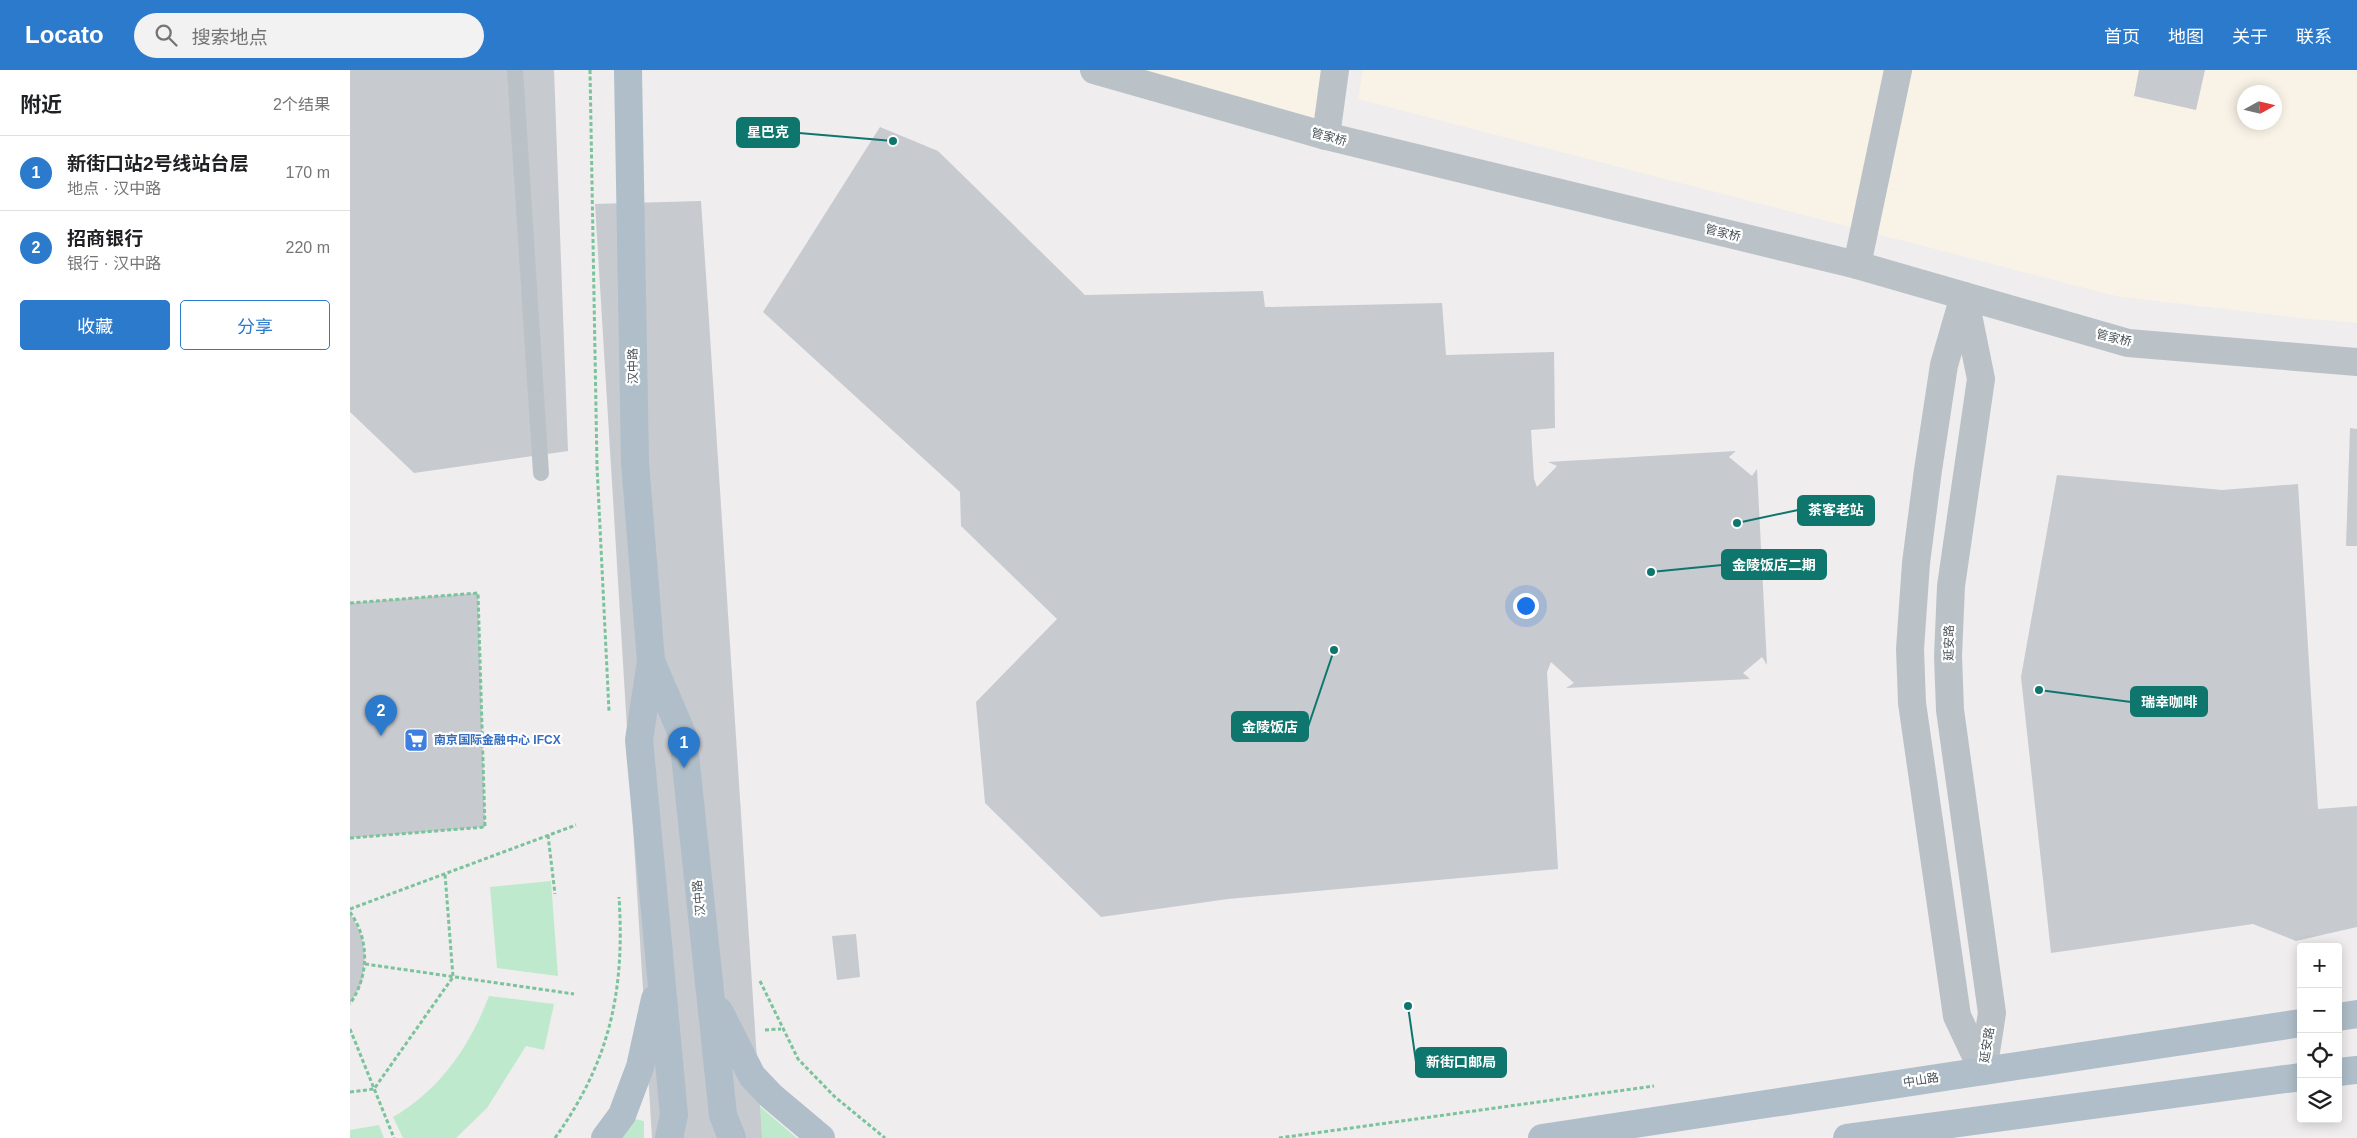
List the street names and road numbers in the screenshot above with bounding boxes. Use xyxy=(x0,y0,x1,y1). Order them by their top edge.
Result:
street label: 管家桥 xyxy=(1310,126,1348,148)
street label: 管家桥 xyxy=(1704,222,1742,244)
street label: 管家桥 xyxy=(2095,327,2133,349)
street label: 汉中路 xyxy=(626,348,640,384)
street label: 延安路 xyxy=(1942,625,1956,661)
street label: 汉中路 xyxy=(690,879,708,917)
street label: 延安路 xyxy=(1977,1026,1997,1064)
street label: 中山路 xyxy=(1902,1070,1940,1090)

